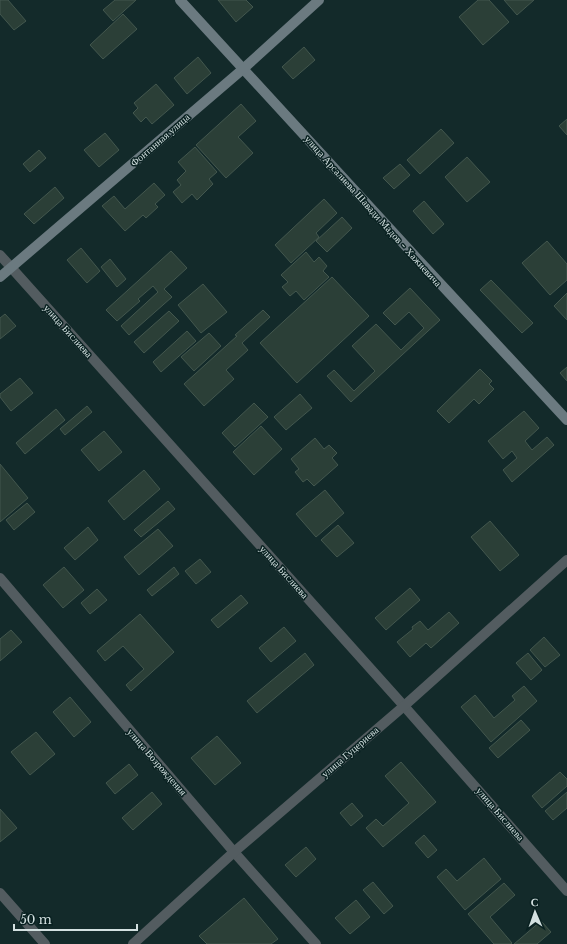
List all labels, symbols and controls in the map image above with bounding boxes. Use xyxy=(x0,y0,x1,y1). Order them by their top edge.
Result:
street label: Фонтанная улица xyxy=(128,110,193,169)
street label: улица Арсалиева Шавади Мадов - Хажиевича xyxy=(302,133,445,290)
street label: улица Бислиева xyxy=(41,302,96,361)
street label: улица Бислиева xyxy=(257,543,312,602)
street label: улица Гуцериева xyxy=(319,723,382,780)
street label: улица Возрождения xyxy=(124,726,190,799)
street label: улица Бислиева xyxy=(473,784,527,844)
north arrow xyxy=(515,892,555,932)
text: С xyxy=(530,895,539,909)
scale bar xyxy=(14,906,137,932)
text: 50 m xyxy=(20,912,52,927)

